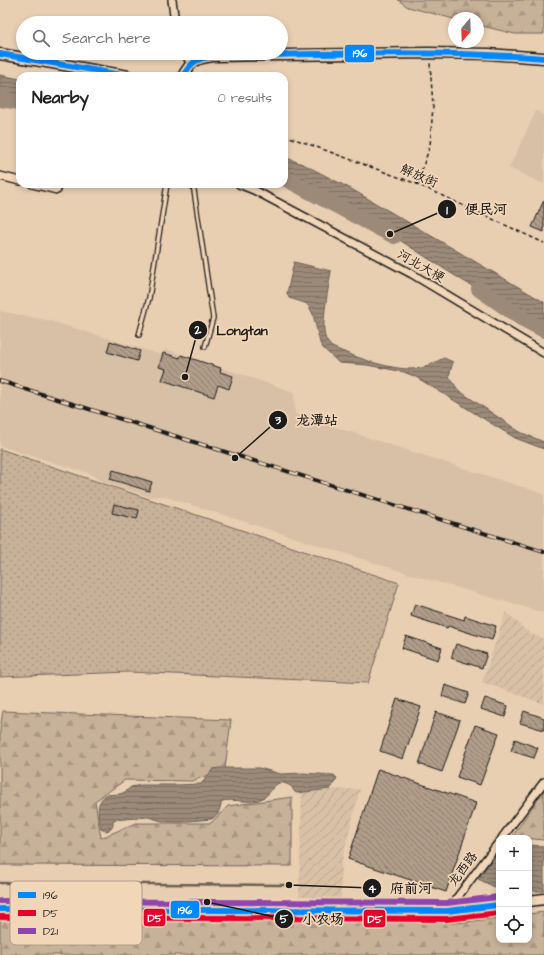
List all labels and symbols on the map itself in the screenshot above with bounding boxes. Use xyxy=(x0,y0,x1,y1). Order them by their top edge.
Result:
north arrow xyxy=(448,12,484,48)
line badge: 196 xyxy=(344,44,375,63)
text: 196 xyxy=(353,46,367,61)
street label: 解放街 xyxy=(398,160,440,192)
callout: 便民河 xyxy=(437,196,515,222)
text: 便民河 xyxy=(465,200,507,220)
text: 1 xyxy=(446,202,448,219)
street label: 河北大梗 xyxy=(394,245,448,287)
callout: Longtan xyxy=(188,317,275,343)
text: Longtan xyxy=(216,321,268,342)
text: 2 xyxy=(194,322,202,339)
callout: 龙潭站 xyxy=(268,407,346,433)
text: 龙潭站 xyxy=(296,411,338,431)
text: 3 xyxy=(274,412,282,429)
street label: 龙西路 xyxy=(444,848,482,890)
callout: 府前河 xyxy=(362,875,440,901)
text: 府前河 xyxy=(390,879,432,899)
legend xyxy=(10,881,142,945)
text: 4 xyxy=(368,881,377,898)
text: 196 xyxy=(43,888,58,903)
line badge: 196 xyxy=(170,900,200,919)
text: 196 xyxy=(178,903,192,918)
text: D5 xyxy=(43,906,58,921)
callout: 小农场 xyxy=(274,906,352,932)
line badge: D5 xyxy=(143,908,166,927)
line badge: D5 xyxy=(363,909,386,928)
text: 小农场 xyxy=(302,910,344,930)
text: D5 xyxy=(148,911,163,926)
text: 5 xyxy=(280,911,289,928)
text: D5 xyxy=(368,912,383,927)
text: D21 xyxy=(43,924,58,939)

